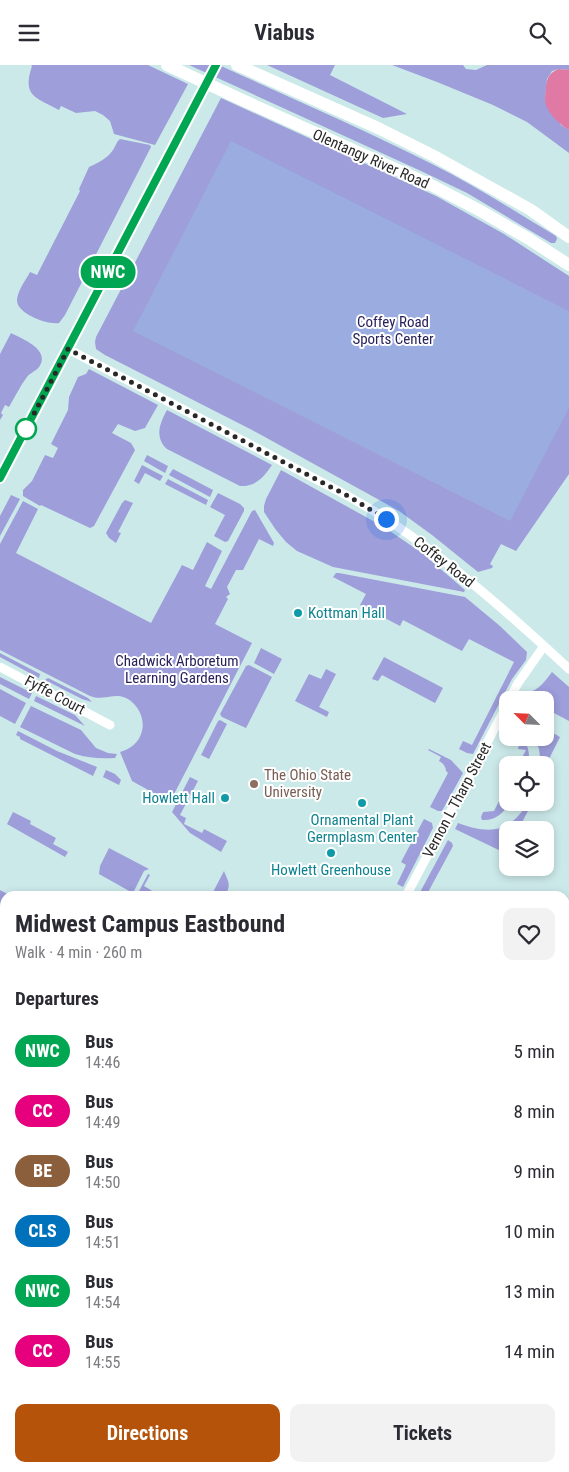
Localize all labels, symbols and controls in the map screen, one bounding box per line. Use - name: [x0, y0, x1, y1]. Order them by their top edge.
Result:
- icon: menu: [15, 19, 43, 47]
- icon: search: [526, 19, 554, 47]
- text: Viabus: [254, 20, 315, 45]
- street label: Olentangy River Road: [310, 125, 432, 193]
- line badge: NWC: [79, 256, 137, 288]
- text: NWC: [91, 261, 125, 282]
- park label: Coffey Road Sports Center: [352, 313, 434, 348]
- unlabelled marker: [15, 418, 37, 440]
- your location: [374, 507, 399, 532]
- street label: Coffey Road: [410, 533, 478, 591]
- place label: Kottman Hall: [308, 604, 385, 622]
- marker: Kottman Hall: [292, 607, 304, 619]
- park label: Chadwick Arboretum Learning Gardens: [115, 652, 239, 687]
- street label: Fyffe Court: [22, 672, 88, 718]
- north arrow: [499, 691, 554, 746]
- map controls: [499, 691, 554, 876]
- street label: Vernon L Tharp Street: [419, 739, 495, 861]
- button: locate: [499, 756, 554, 811]
- place label: The Ohio State University: [264, 766, 351, 801]
- marker: The Ohio State University: [248, 778, 260, 790]
- place label: Howlett Hall: [142, 789, 215, 807]
- marker: Howlett Hall: [219, 792, 231, 804]
- marker: Ornamental Plant Germplasm Center: [356, 797, 368, 809]
- place label: Ornamental Plant Germplasm Center: [307, 811, 418, 846]
- button: layers: [499, 821, 554, 876]
- marker: Howlett Greenhouse: [325, 847, 337, 859]
- place label: Howlett Greenhouse: [271, 861, 391, 879]
- button: heart: [503, 908, 555, 960]
- text: Midwest Campus Eastbound: [15, 910, 285, 938]
- text: Walk · 4 min · 260 m: [15, 943, 142, 962]
- text: Departures: [15, 987, 99, 1010]
- text: Bus: [85, 1030, 114, 1053]
- text: NWC: [25, 1040, 60, 1061]
- text: 5 min: [513, 1040, 555, 1063]
- text: 14:46: [85, 1053, 120, 1072]
- text: Bus: [85, 1090, 114, 1113]
- text: CC: [32, 1100, 53, 1121]
- text: 8 min: [513, 1100, 555, 1123]
- text: 14:49: [85, 1113, 120, 1132]
- text: Bus: [85, 1150, 114, 1173]
- text: BE: [33, 1160, 52, 1181]
- text: 9 min: [513, 1160, 555, 1183]
- text: 14:50: [85, 1173, 120, 1192]
- text: Bus: [85, 1210, 114, 1233]
- text: CLS: [28, 1220, 57, 1241]
- text: 10 min: [504, 1220, 555, 1243]
- text: 14:51: [85, 1233, 120, 1252]
- text: Bus: [85, 1270, 114, 1293]
- text: NWC: [25, 1280, 60, 1301]
- text: 13 min: [504, 1280, 555, 1303]
- text: 14:54: [85, 1293, 120, 1312]
- text: Bus: [85, 1330, 114, 1353]
- text: CC: [32, 1340, 53, 1361]
- text: 14 min: [504, 1340, 555, 1363]
- text: 14:55: [85, 1353, 120, 1372]
- button: Directions: [15, 1404, 280, 1462]
- button: Tickets: [290, 1404, 555, 1462]

